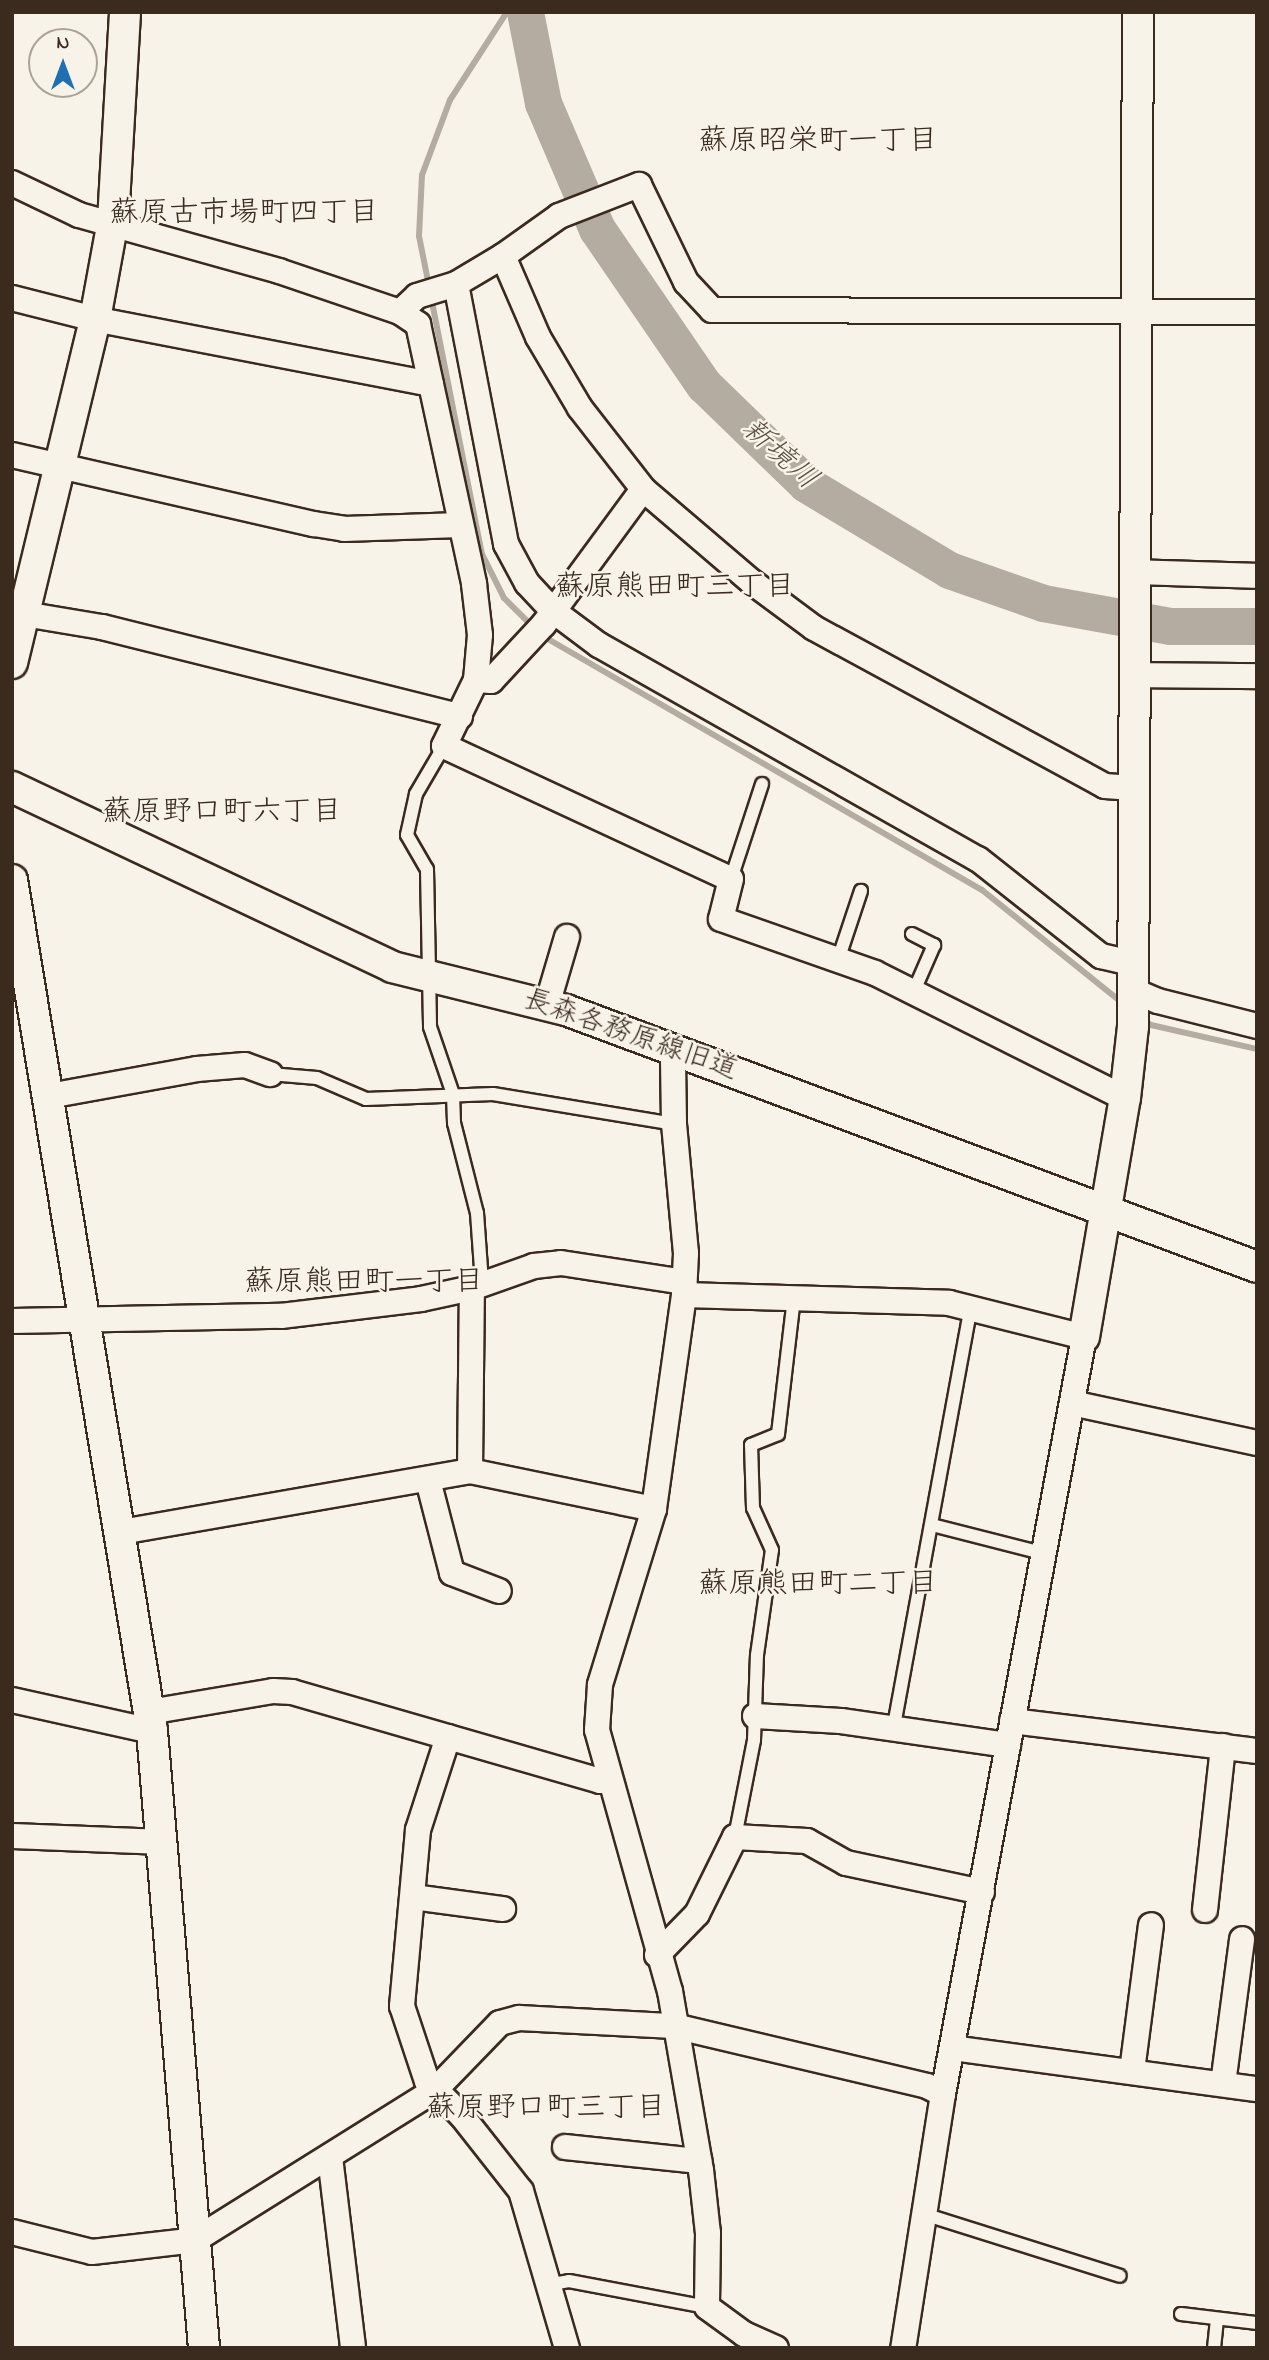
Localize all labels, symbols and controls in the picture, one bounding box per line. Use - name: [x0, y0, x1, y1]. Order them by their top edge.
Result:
- north arrow: [28, 28, 98, 98]
- text: N: [57, 30, 69, 57]
- district label: 蘇原昭栄町一丁目: [698, 124, 938, 160]
- district label: 蘇原古市場町四丁目: [109, 196, 379, 232]
- water label: 新境川: [734, 412, 824, 498]
- district label: 蘇原熊田町三丁目: [555, 570, 795, 606]
- district label: 蘇原野口町六丁目: [102, 795, 342, 831]
- street label: 長森各務原線旧道: [519, 984, 741, 1088]
- district label: 蘇原熊田町一丁目: [244, 1265, 484, 1301]
- district label: 蘇原熊田町二丁目: [698, 1567, 938, 1603]
- district label: 蘇原野口町三丁目: [426, 2091, 666, 2127]

